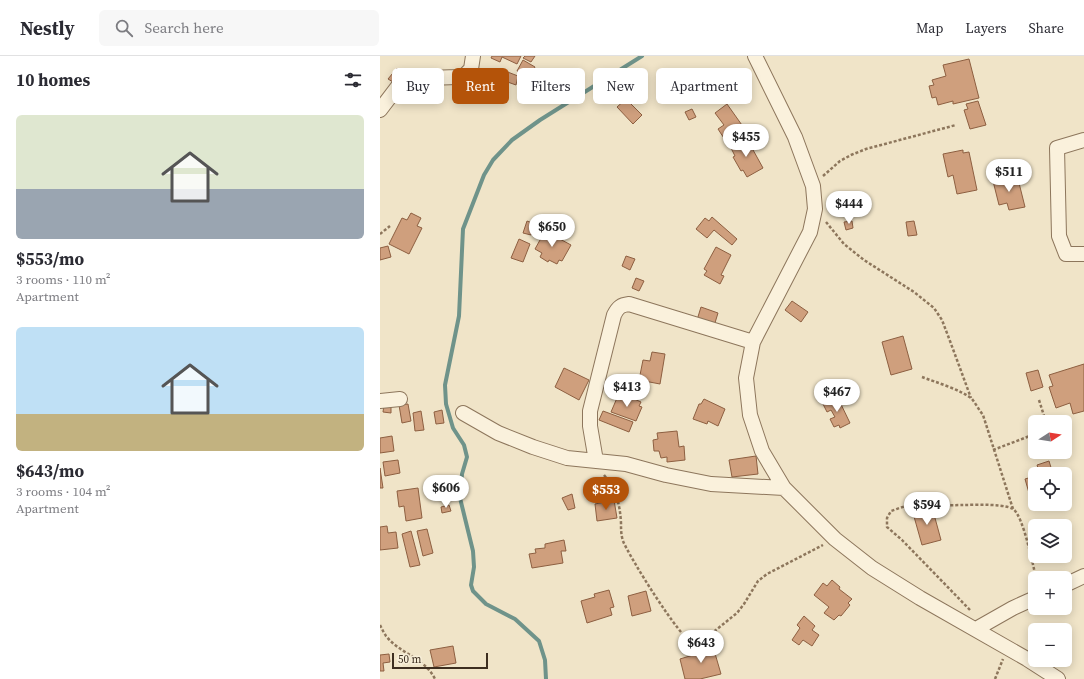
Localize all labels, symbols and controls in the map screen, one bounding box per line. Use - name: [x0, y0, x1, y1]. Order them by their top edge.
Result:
- search box: [99, 10, 379, 46]
- text: Nestly: [20, 15, 75, 41]
- icon: search: [113, 17, 135, 39]
- text: Search here: [145, 17, 224, 38]
- text: Map: [916, 18, 943, 38]
- text: Layers: [965, 18, 1007, 38]
- text: Share: [1029, 18, 1064, 38]
- text: 10 homes: [16, 68, 90, 92]
- chip: Buy: [392, 68, 444, 104]
- chip: Rent: [452, 68, 509, 104]
- chip: Filters: [517, 68, 585, 104]
- chip: New: [593, 68, 648, 104]
- chip: Apartment: [656, 68, 752, 104]
- icon: filters: [342, 69, 364, 91]
- pin: $455: [722, 124, 770, 158]
- text: $455: [732, 128, 760, 145]
- icon: home: [154, 141, 226, 213]
- pin: $511: [985, 159, 1033, 193]
- text: $511: [995, 163, 1023, 180]
- pin: $444: [825, 191, 873, 225]
- text: $444: [835, 195, 863, 212]
- pin: $650: [528, 214, 576, 248]
- text: $650: [538, 218, 566, 235]
- text: $553/mo: [16, 247, 84, 271]
- text: 3 rooms · 110 m²: [16, 271, 111, 288]
- text: Apartment: [16, 288, 79, 305]
- icon: home: [154, 353, 226, 425]
- pin: $413: [603, 374, 651, 408]
- text: $413: [613, 378, 641, 395]
- pin: $467: [813, 379, 861, 413]
- text: $467: [823, 383, 851, 400]
- north arrow: [1028, 415, 1072, 459]
- map controls: [1028, 415, 1072, 667]
- text: $643/mo: [16, 459, 84, 483]
- button: locate: [1028, 467, 1072, 511]
- pin: $606: [422, 475, 470, 509]
- pin: $553: [582, 477, 630, 511]
- text: $606: [432, 479, 460, 496]
- text: $553: [592, 481, 620, 498]
- text: 3 rooms · 104 m²: [16, 483, 111, 500]
- pin: $594: [903, 492, 951, 526]
- text: $594: [913, 496, 941, 513]
- text: Apartment: [16, 500, 79, 517]
- button: layers: [1028, 519, 1072, 563]
- button: +: [1028, 571, 1072, 615]
- button: −: [1028, 623, 1072, 667]
- pin: $643: [677, 630, 725, 664]
- text: $643: [687, 634, 715, 651]
- scale bar: [392, 651, 488, 670]
- text: 50 m: [398, 652, 421, 667]

